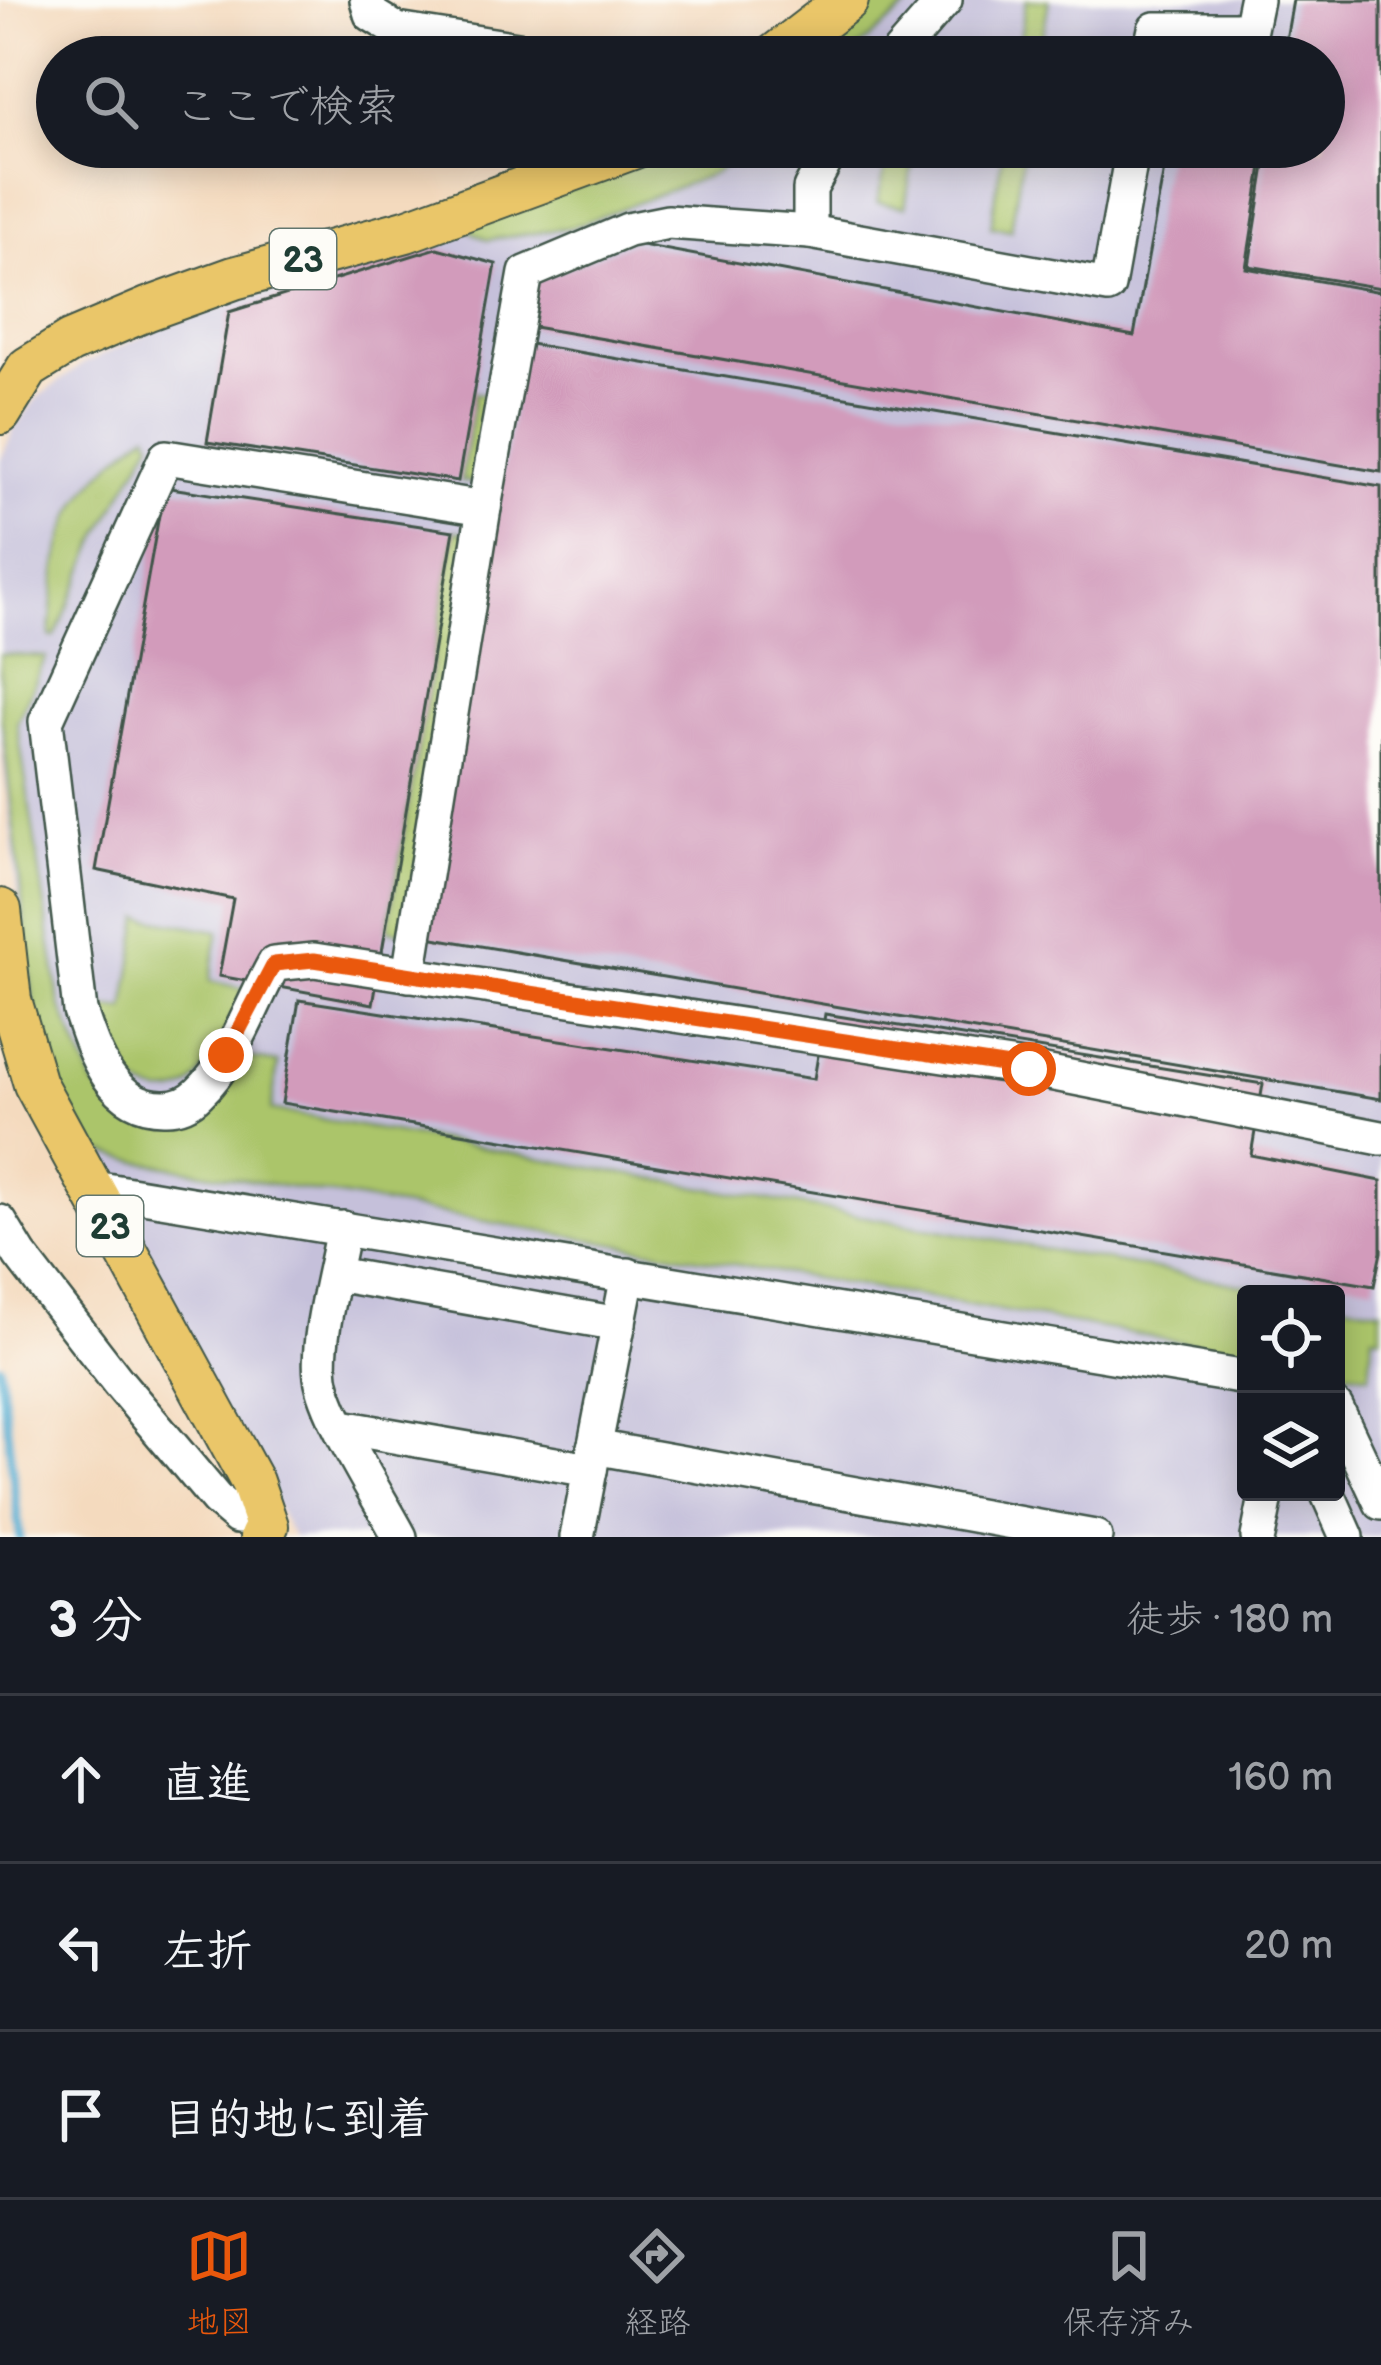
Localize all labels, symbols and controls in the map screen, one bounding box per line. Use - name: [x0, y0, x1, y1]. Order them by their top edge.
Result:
- search box: [36, 36, 1345, 168]
- icon: search: [78, 69, 144, 135]
- text: ここで検索: [174, 80, 399, 135]
- road number: 23: [270, 229, 336, 289]
- route end: [199, 1028, 253, 1082]
- route start: [1002, 1042, 1056, 1096]
- road number: 23: [77, 1196, 143, 1256]
- map controls: [1237, 1285, 1345, 1501]
- button: locate: [1237, 1285, 1345, 1393]
- button: layers: [1237, 1393, 1345, 1501]
- text: 3 分: [48, 1591, 143, 1652]
- text: 徒歩 · 180 m: [1126, 1597, 1333, 1644]
- icon: ahead: [48, 1746, 114, 1812]
- text: 160 m: [1228, 1755, 1333, 1802]
- text: 直進: [162, 1757, 252, 1812]
- icon: left: [48, 1914, 114, 1980]
- text: 20 m: [1244, 1923, 1333, 1970]
- text: 左折: [162, 1925, 252, 1980]
- icon: arrive: [48, 2082, 114, 2148]
- text: 目的地に到着: [162, 2093, 432, 2148]
- tab: 地図: [186, 2223, 252, 2343]
- tab: 経路: [624, 2223, 690, 2343]
- tab: 保存済み: [1063, 2223, 1195, 2343]

